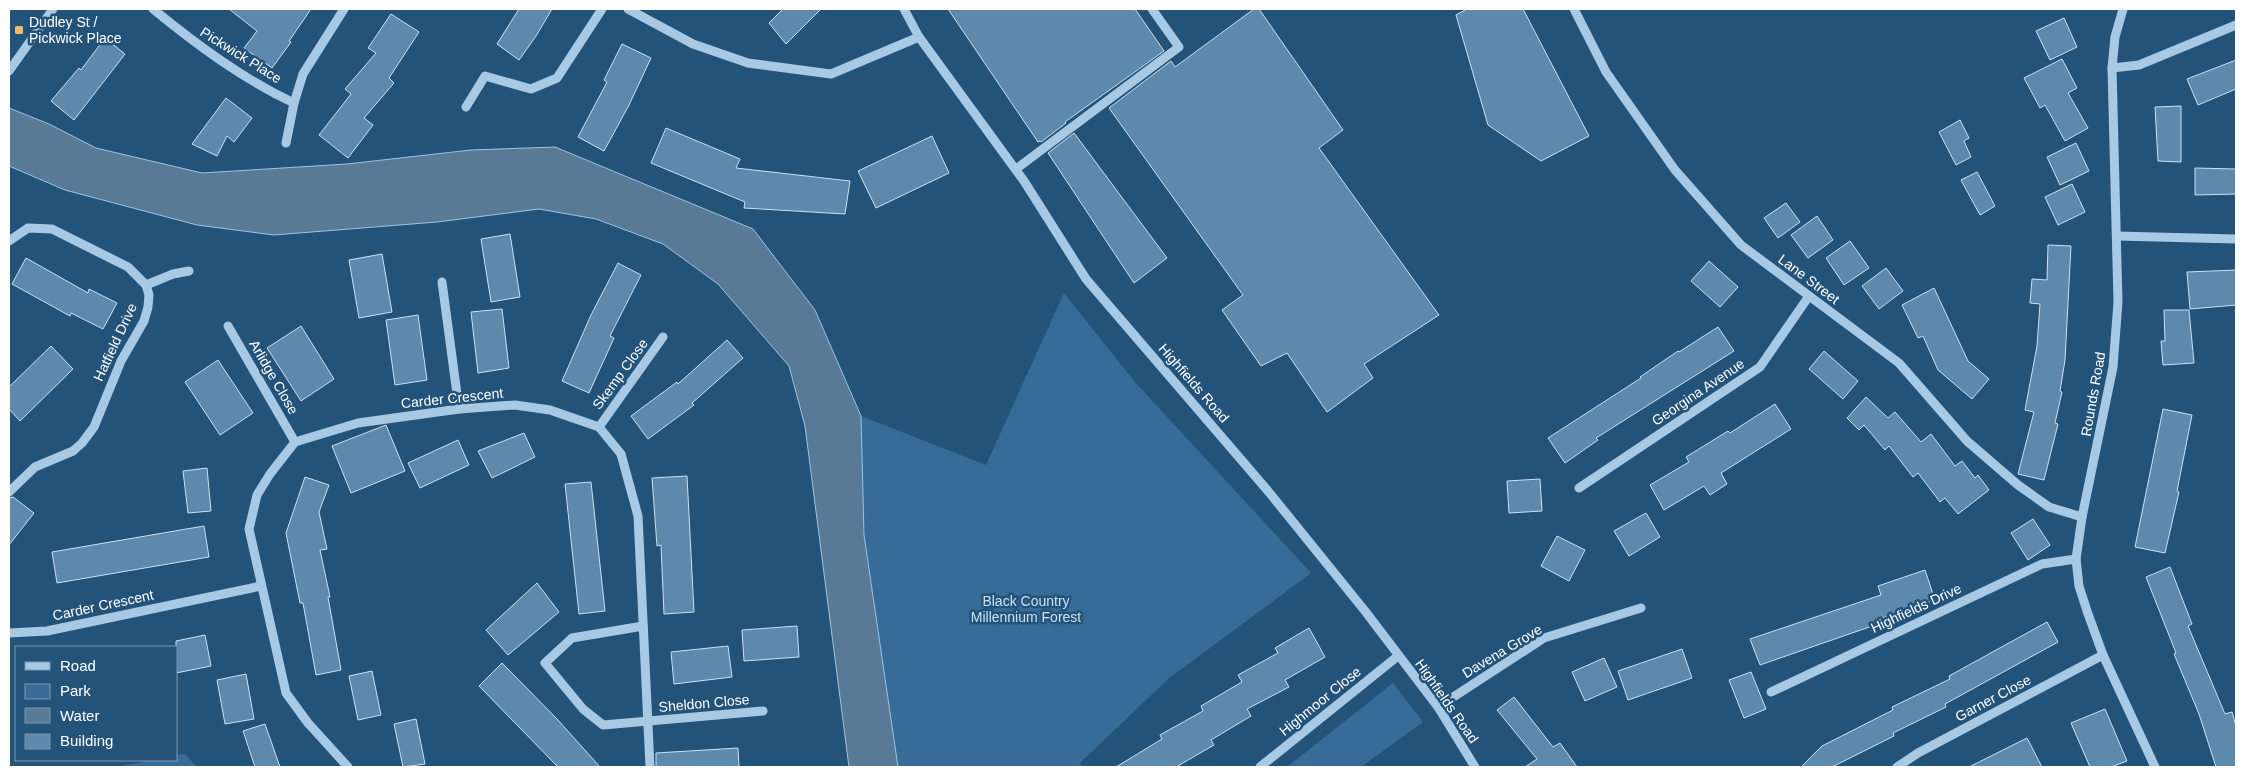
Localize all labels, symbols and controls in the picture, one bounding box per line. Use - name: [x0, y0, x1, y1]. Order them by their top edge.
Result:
- place label: Dudley St / Pickwick Place: [29, 14, 122, 46]
- marker: Dudley St / Pickwick Place: [13, 24, 25, 36]
- street label: Pickwick Place: [197, 24, 285, 86]
- street label: Lane Street: [1775, 251, 1843, 307]
- street label: Hatfield Drive: [90, 300, 140, 383]
- street label: Skemp Close: [589, 335, 651, 412]
- street label: Arlidge Close: [246, 337, 302, 417]
- street label: Highfields Road: [1156, 340, 1232, 426]
- street label: Rounds Road: [2078, 350, 2108, 438]
- street label: Georgina Avenue: [1649, 355, 1747, 429]
- street label: Carder Crescent: [400, 385, 504, 411]
- street label: Highfields Drive: [1868, 580, 1964, 636]
- street label: Carder Crescent: [51, 586, 155, 624]
- park label: Black Country Millennium Forest: [971, 593, 1081, 625]
- street label: Davena Grove: [1459, 621, 1545, 681]
- legend: [15, 646, 178, 761]
- street label: Highfields Road: [1412, 656, 1482, 746]
- text: Road: [60, 657, 96, 674]
- street label: Highmoor Close: [1276, 663, 1364, 739]
- street label: Garner Close: [1952, 671, 2034, 725]
- text: Park: [60, 682, 91, 699]
- street label: Sheldon Close: [658, 691, 750, 715]
- text: Water: [60, 707, 99, 724]
- text: Building: [60, 732, 113, 749]

